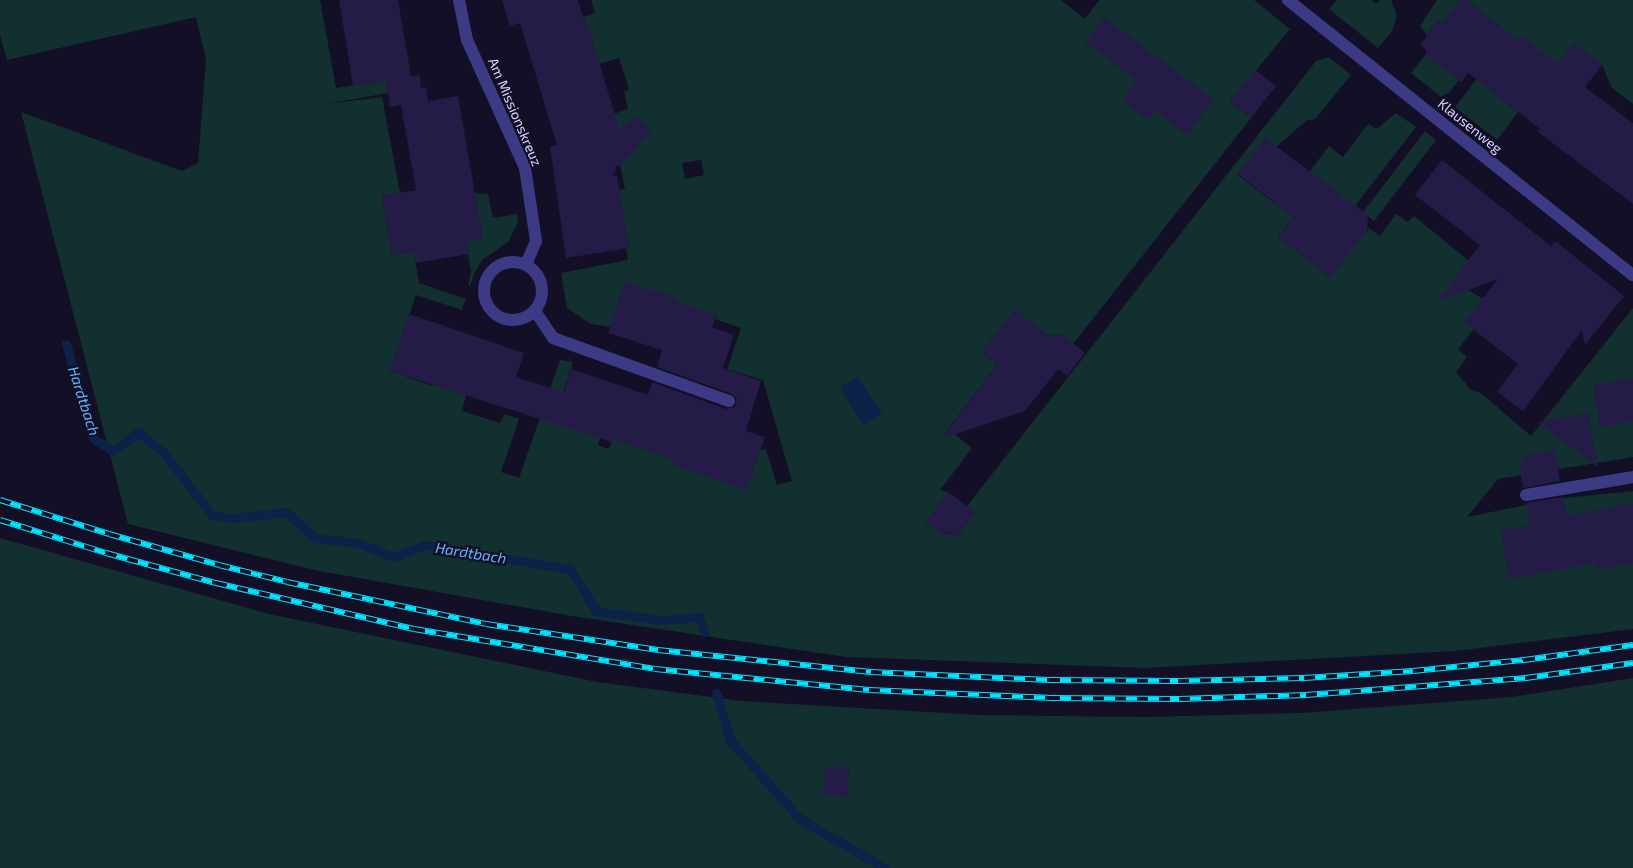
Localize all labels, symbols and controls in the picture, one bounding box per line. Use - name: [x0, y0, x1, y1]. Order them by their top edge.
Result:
- street label: Am Missionskreuz: [485, 55, 545, 169]
- street label: Klausenweg: [1435, 95, 1505, 157]
- water label: Hardtbach: [64, 364, 104, 438]
- water label: Hardtbach: [434, 538, 508, 568]

